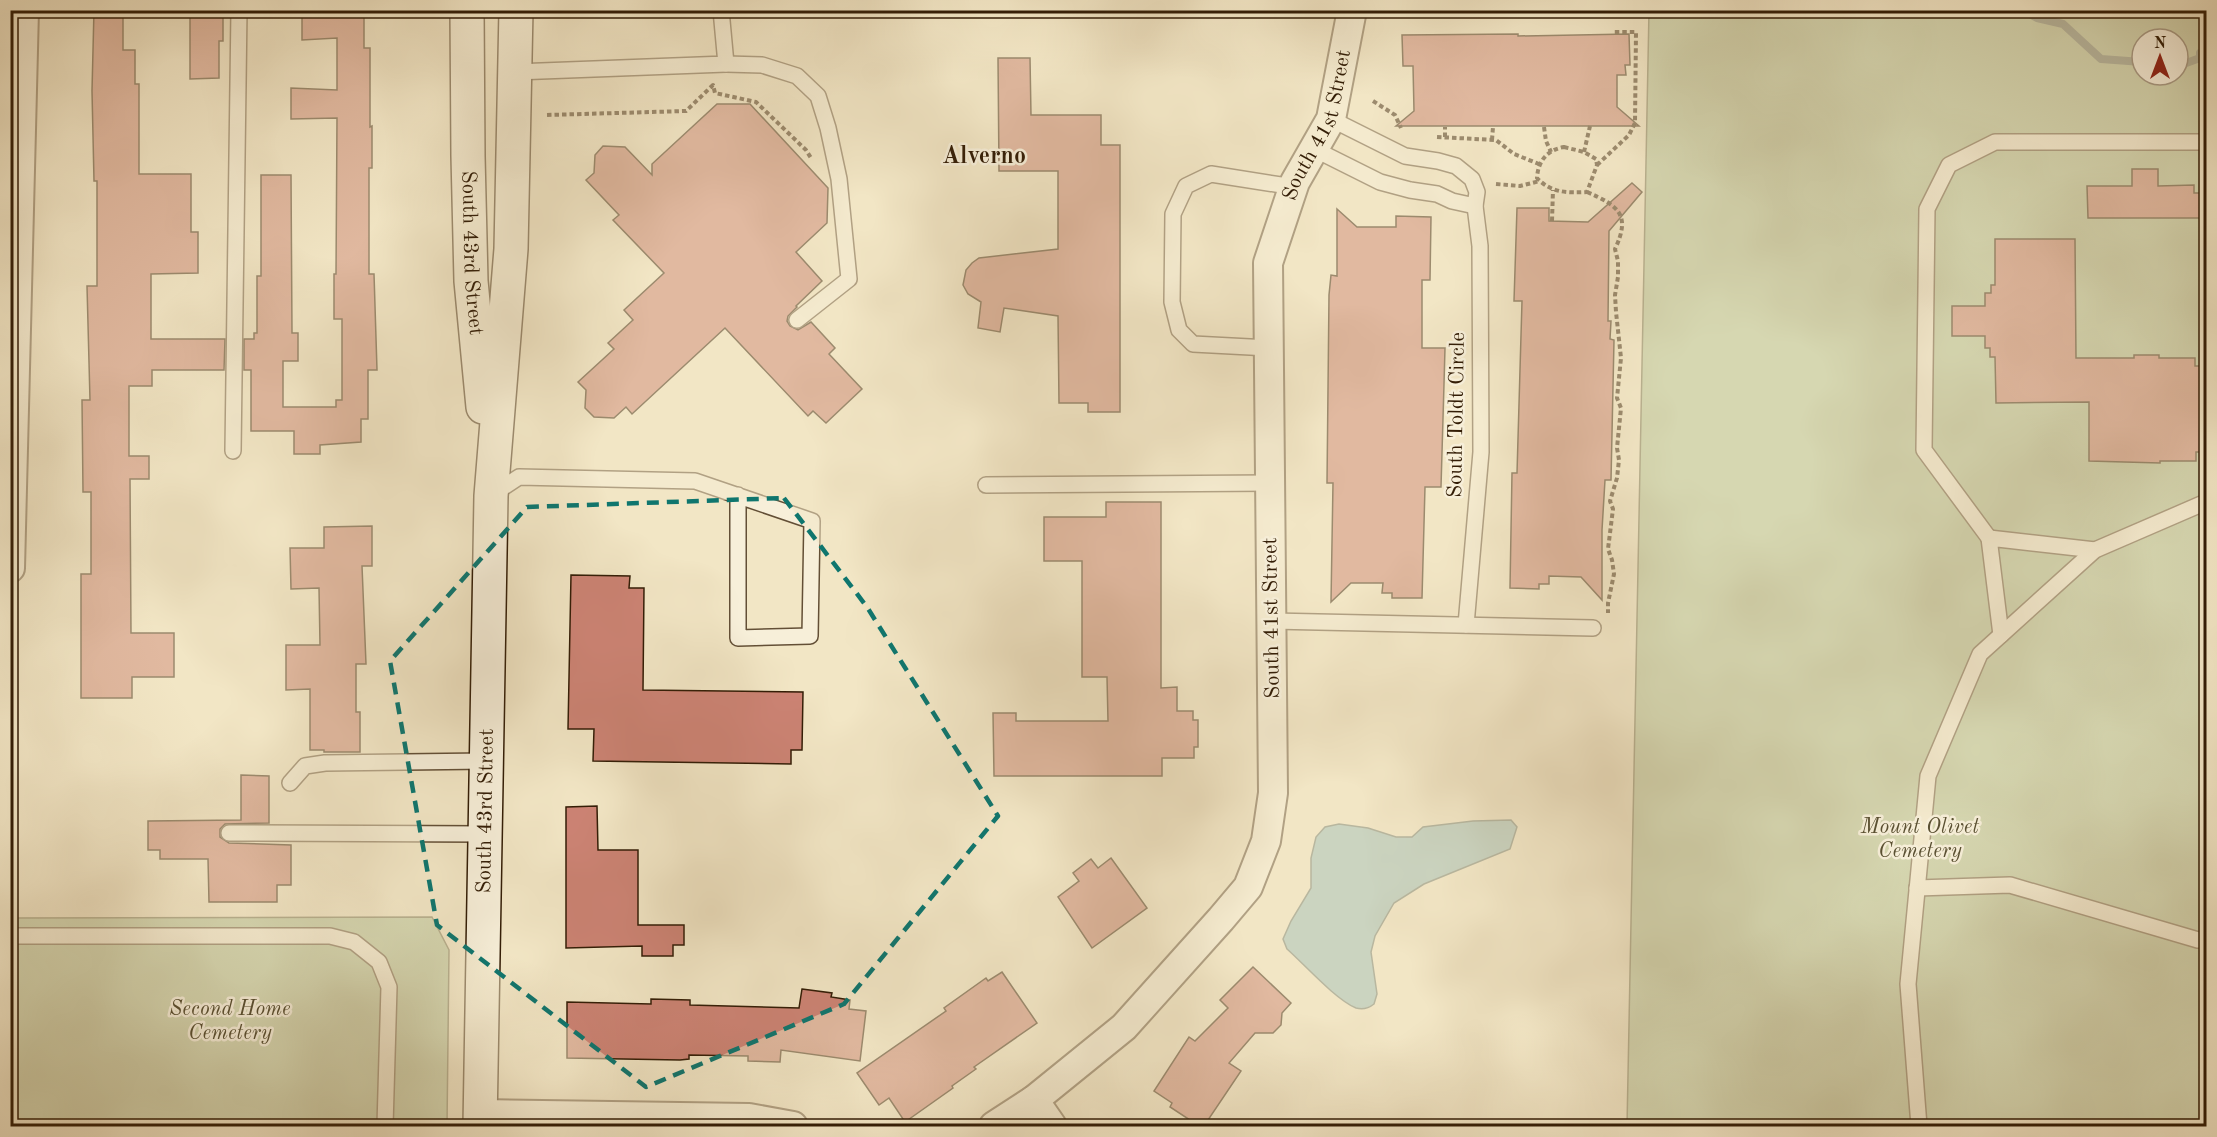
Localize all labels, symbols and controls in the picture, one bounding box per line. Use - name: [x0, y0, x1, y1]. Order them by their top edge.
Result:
- north arrow: [2130, 27, 2190, 87]
- text: N: [2154, 36, 2167, 52]
- street label: South 41st Street: [1279, 48, 1355, 203]
- district label: Alverno: [942, 145, 1026, 169]
- street label: South 43rd Street: [458, 170, 487, 336]
- street label: South Toldt Circle: [1445, 332, 1469, 498]
- street label: South 41st Street: [1260, 537, 1284, 699]
- street label: South 43rd Street: [474, 728, 497, 894]
- park label: Mount Olivet Cemetery: [1860, 817, 1979, 862]
- park label: Second Home Cemetery: [169, 999, 291, 1044]

